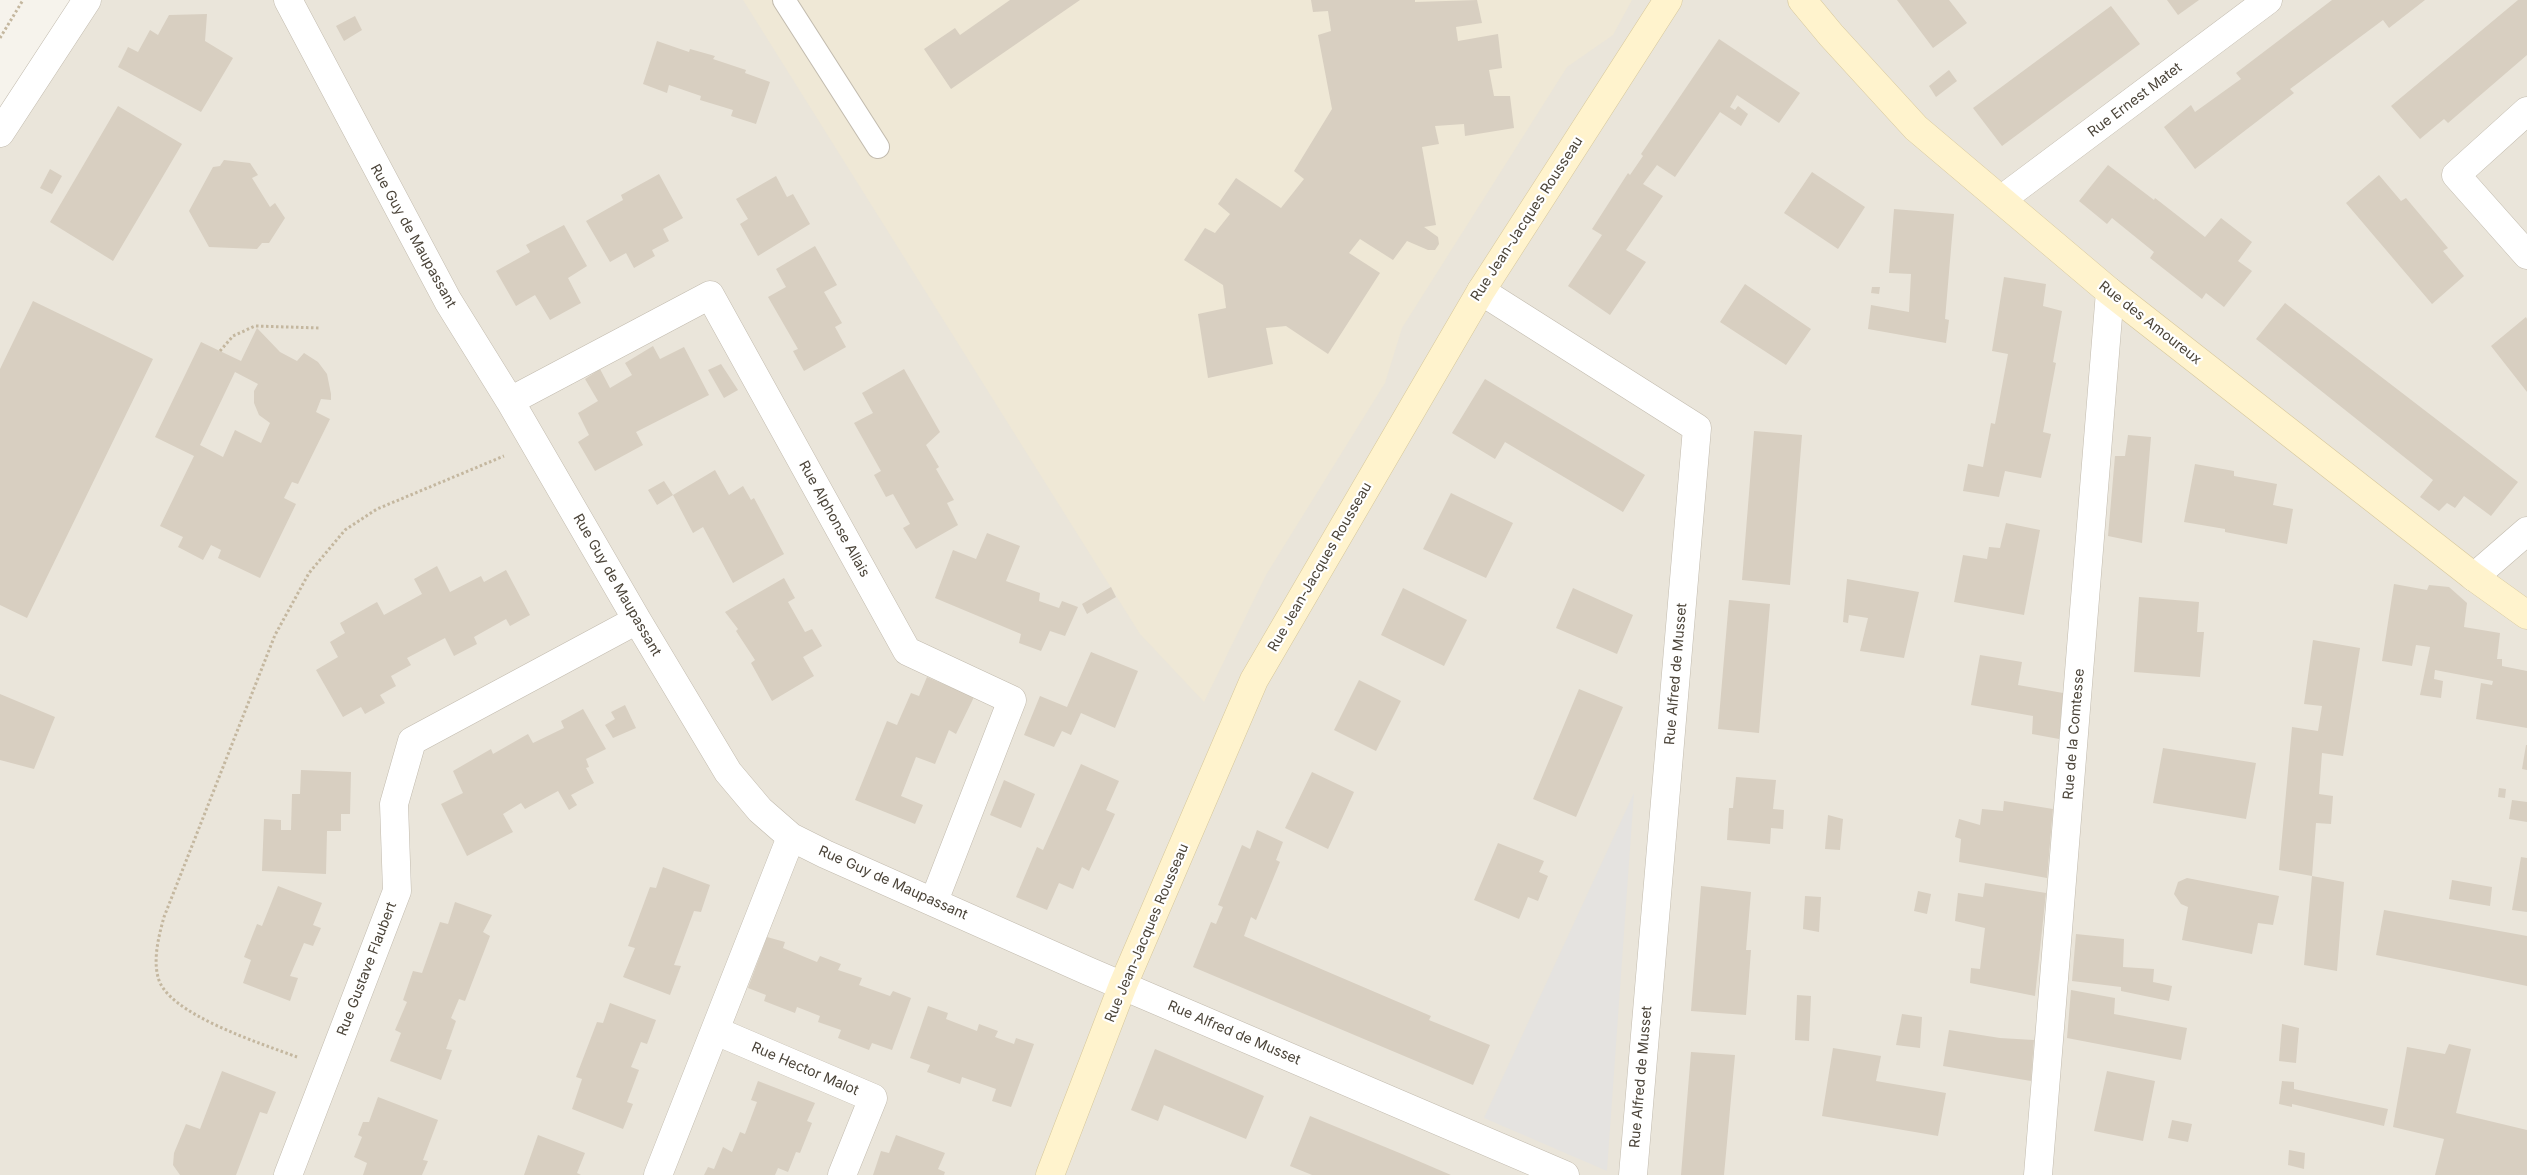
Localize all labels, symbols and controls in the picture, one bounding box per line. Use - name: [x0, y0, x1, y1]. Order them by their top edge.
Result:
- street label: Rue Ernest Matet: [2085, 59, 2185, 141]
- street label: Rue Jean-Jacques Rousseau: [1468, 134, 1586, 304]
- street label: Rue Guy de Maupassant: [367, 161, 459, 311]
- street label: Rue des Amoureux: [2096, 278, 2204, 368]
- street label: Rue Alphonse Allais: [795, 458, 873, 580]
- street label: Rue Jean-Jacques Rousseau: [1265, 479, 1375, 655]
- street label: Rue Guy de Maupassant: [569, 511, 665, 659]
- street label: Rue Alfred de Musset: [1661, 602, 1691, 746]
- street label: Rue de la Comtesse: [2060, 668, 2088, 800]
- street label: Rue Jean-Jacques Rousseau: [1102, 841, 1192, 1025]
- street label: Rue Guy de Maupassant: [816, 842, 970, 924]
- street label: Rue Gustave Flaubert: [334, 900, 400, 1038]
- street label: Rue Alfred de Musset: [1165, 997, 1303, 1069]
- street label: Rue Alfred de Musset: [1626, 1005, 1656, 1149]
- street label: Rue Hector Malot: [749, 1039, 861, 1099]

